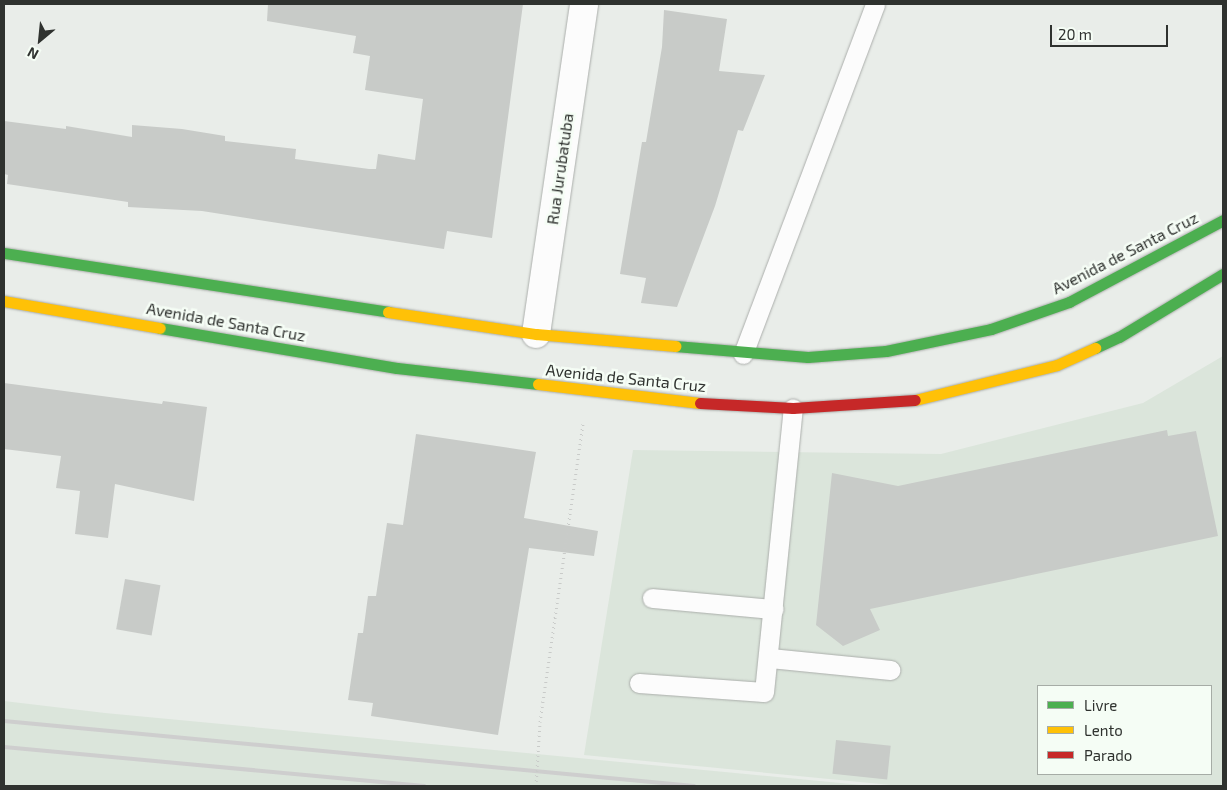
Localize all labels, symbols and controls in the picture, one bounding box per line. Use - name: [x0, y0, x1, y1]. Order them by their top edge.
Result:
- north arrow: [15, 15, 65, 65]
- scale bar: [1052, 15, 1170, 47]
- text: 20 m: [1058, 25, 1092, 43]
- text: N: [24, 44, 41, 64]
- street label: Rua Jurubatuba: [543, 112, 577, 226]
- street label: Avenida de Santa Cruz: [1049, 208, 1201, 298]
- street label: Avenida de Santa Cruz: [145, 299, 307, 345]
- street label: Avenida de Santa Cruz: [545, 360, 707, 396]
- legend: [1037, 685, 1212, 775]
- text: Livre: [1084, 696, 1117, 714]
- text: Lento: [1084, 721, 1123, 739]
- text: Parado: [1084, 746, 1132, 764]

